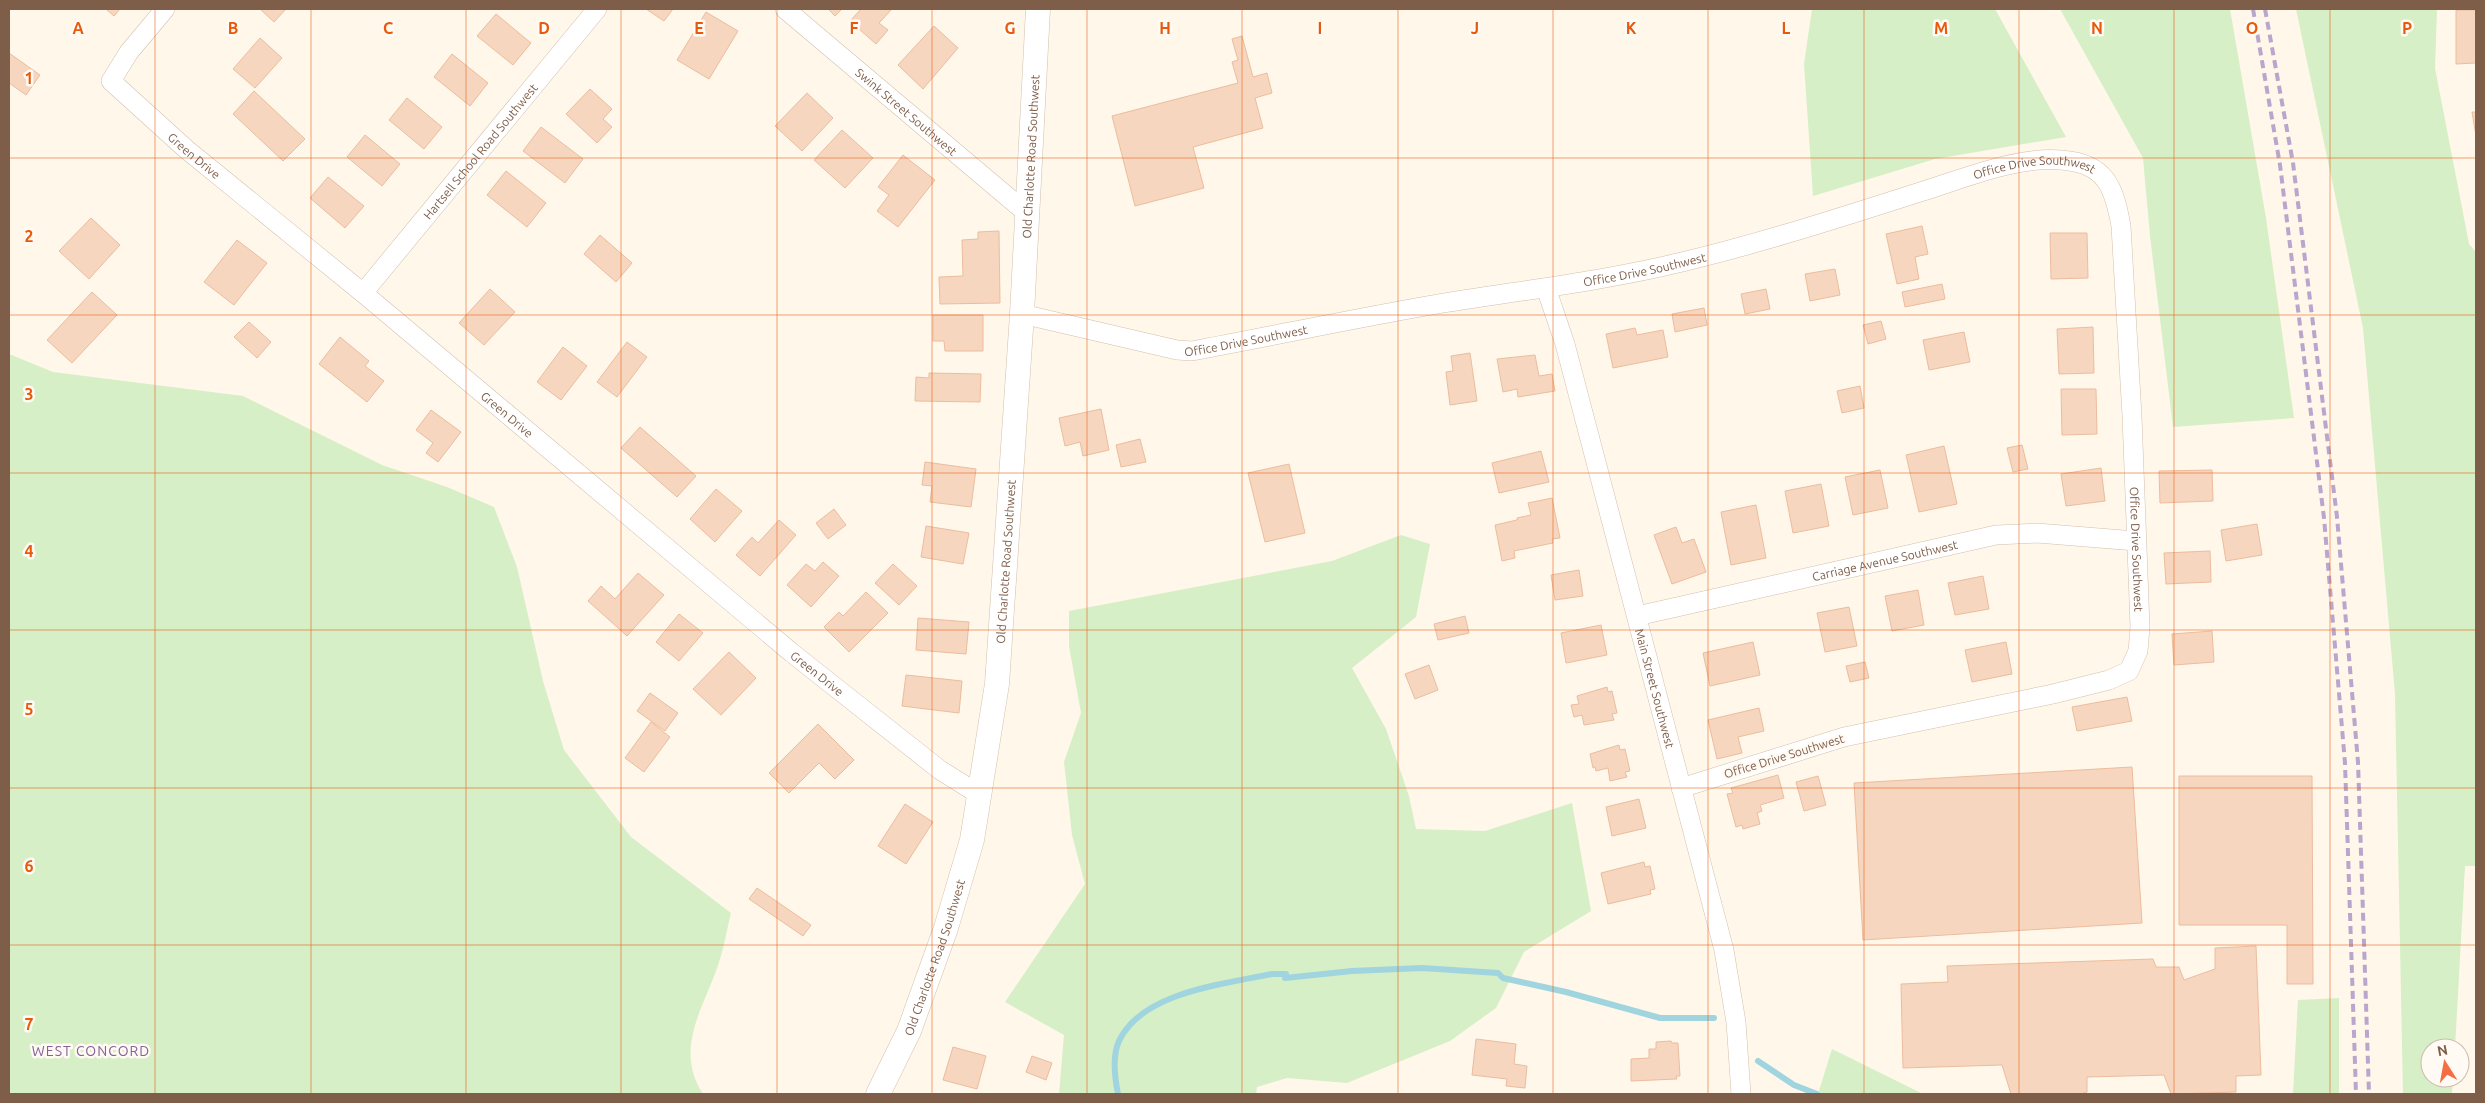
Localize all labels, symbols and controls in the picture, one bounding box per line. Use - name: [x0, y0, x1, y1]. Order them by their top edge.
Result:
- text: A: [72, 19, 84, 37]
- text: B: [228, 19, 238, 37]
- text: C: [383, 19, 393, 37]
- text: D: [538, 19, 550, 37]
- text: E: [694, 19, 704, 37]
- text: F: [850, 19, 859, 37]
- text: G: [1004, 19, 1016, 37]
- text: H: [1159, 19, 1171, 37]
- text: I: [1318, 19, 1322, 37]
- text: J: [1471, 19, 1479, 37]
- text: K: [1626, 19, 1637, 37]
- text: L: [1782, 19, 1791, 37]
- text: M: [1934, 19, 1948, 37]
- text: N: [2091, 19, 2103, 37]
- text: O: [2246, 19, 2258, 37]
- text: P: [2402, 19, 2412, 37]
- street label: Swink Street Southwest: [853, 65, 960, 158]
- text: 1: [24, 69, 34, 87]
- street label: Old Charlotte Road Southwest: [1019, 74, 1041, 239]
- street label: Hartsell School Road Southwest: [420, 80, 540, 221]
- street label: Green Drive: [166, 130, 223, 181]
- street label: Office Drive Southwest: [1971, 153, 2099, 181]
- text: 2: [24, 227, 34, 245]
- street label: Office Drive Southwest: [1582, 250, 1707, 288]
- street label: Office Drive Southwest: [1184, 322, 1309, 358]
- text: 3: [24, 385, 34, 403]
- street label: Green Drive: [479, 389, 536, 440]
- street label: Old Charlotte Road Southwest: [993, 479, 1017, 644]
- street label: Office Drive Southwest: [2128, 487, 2146, 612]
- street label: Carriage Avenue Southwest: [1811, 537, 1959, 583]
- text: 4: [24, 542, 34, 560]
- street label: Main Street Southwest: [1633, 627, 1677, 750]
- street label: Green Drive: [788, 648, 846, 698]
- text: 5: [24, 700, 34, 718]
- street label: Office Drive Southwest: [1722, 731, 1846, 780]
- text: 6: [24, 857, 34, 875]
- street label: Old Charlotte Road Southwest: [901, 877, 967, 1037]
- text: 7: [24, 1015, 34, 1033]
- north arrow: [2420, 1038, 2470, 1088]
- text: N: [2436, 1041, 2449, 1059]
- district label: WEST CONCORD: [32, 1043, 150, 1059]

